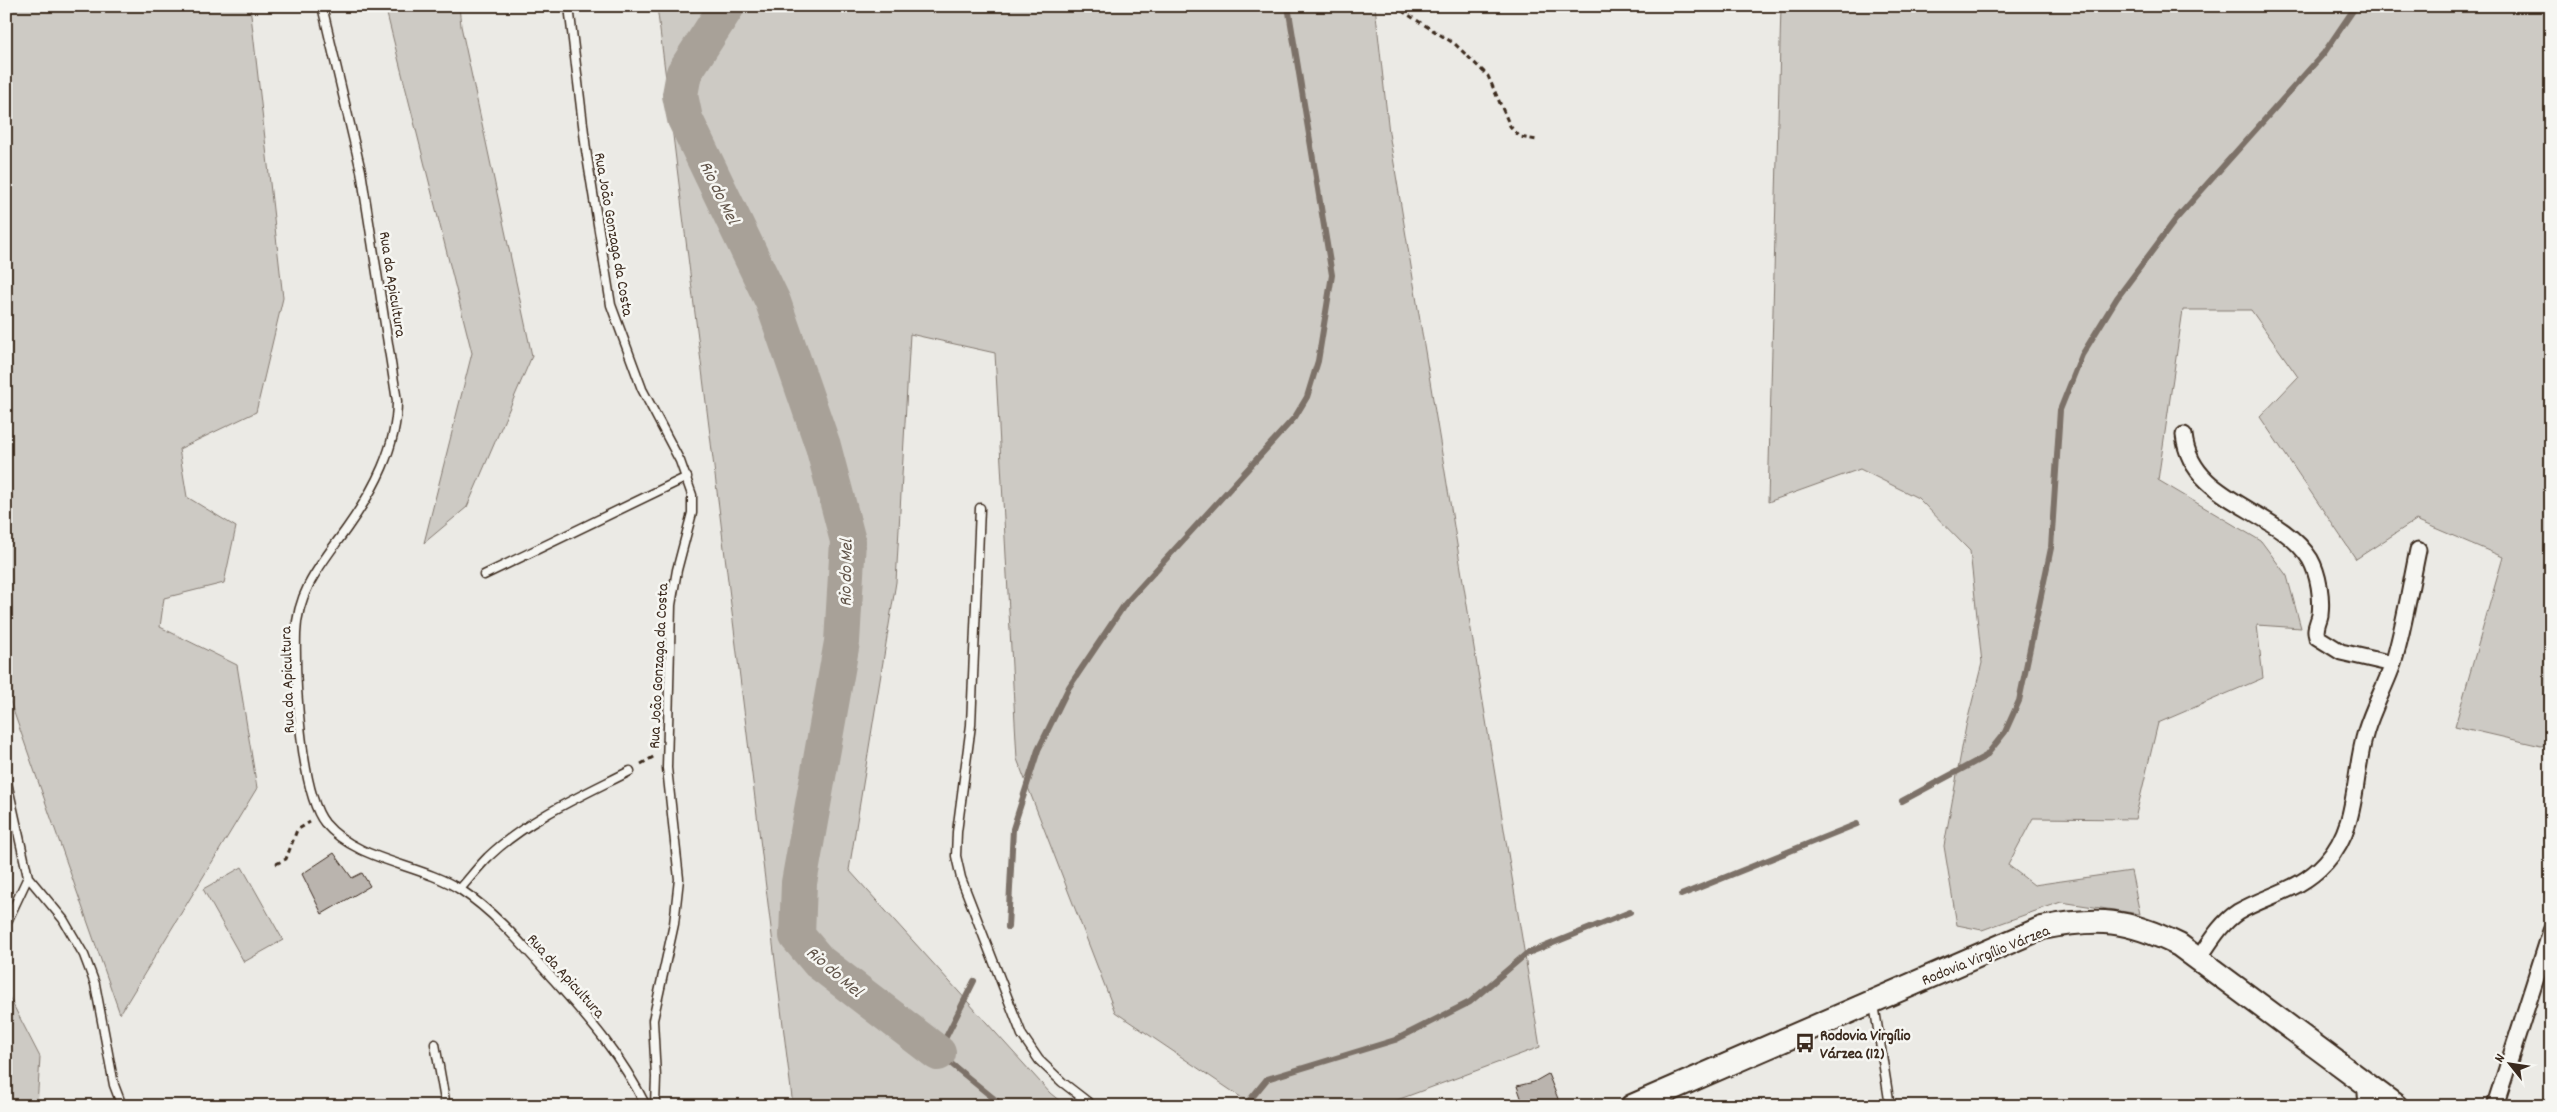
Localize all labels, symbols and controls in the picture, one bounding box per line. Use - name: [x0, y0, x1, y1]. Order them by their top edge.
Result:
- street label: Rua João Gonzaga da Costa: [587, 151, 638, 319]
- water label: Rio do Mel: [692, 157, 745, 230]
- street label: Rua da Apicultura: [372, 230, 411, 339]
- water label: Rio do Mel: [834, 537, 861, 607]
- street label: Rua João Gonzaga da Costa: [644, 582, 675, 750]
- street label: Rua da Apicultura: [275, 626, 302, 734]
- street label: Rodovia Virgílio Várzea: [1918, 920, 2054, 993]
- street label: Rua da Apicultura: [521, 929, 610, 1024]
- water label: Rio do Mel: [800, 941, 868, 1006]
- place label: Rodovia Virgílio Várzea (12): [1820, 1025, 1911, 1066]
- bus stop icon: Rodovia Virgílio Várzea (12): [1794, 1032, 1816, 1054]
- north arrow: [2484, 1040, 2534, 1090]
- text: N: [2490, 1050, 2511, 1066]

